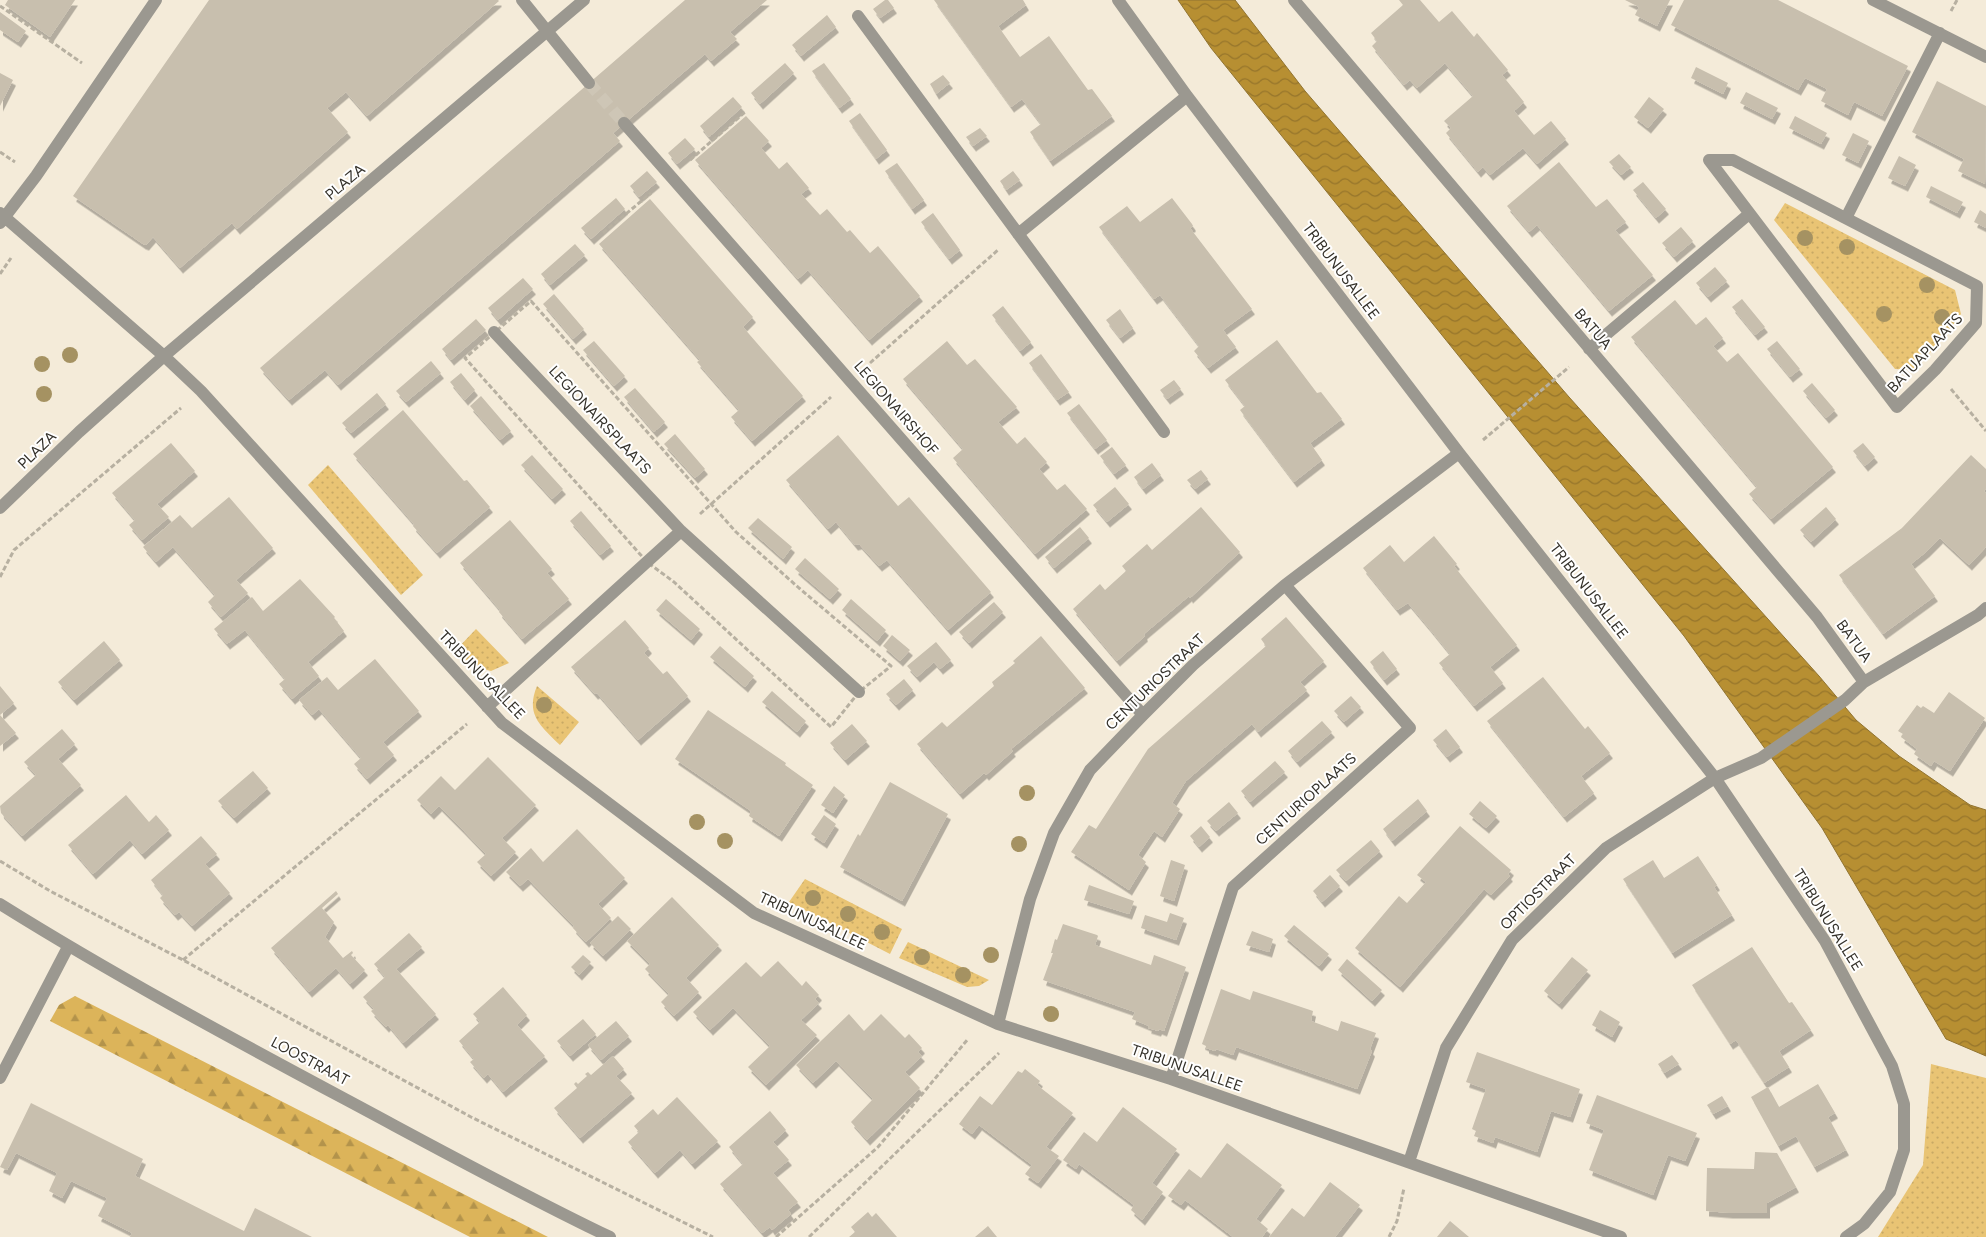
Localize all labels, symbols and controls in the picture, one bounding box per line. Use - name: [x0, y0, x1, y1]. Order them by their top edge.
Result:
- street label: PLAZA: [321, 160, 369, 204]
- street label: TRIBUNUSALLEE: [1299, 219, 1383, 323]
- street label: BATUA: [1570, 305, 1616, 353]
- street label: BATUAPLAATS: [1884, 309, 1966, 397]
- street label: LEGIONAIRSHOF: [850, 357, 942, 459]
- street label: LEGIONAIRSPLAATS: [545, 362, 655, 478]
- street label: PLAZA: [14, 427, 60, 473]
- street label: TRIBUNUSALLEE: [1546, 540, 1632, 642]
- street label: BATUA: [1833, 616, 1875, 666]
- street label: TRIBUNUSALLEE: [435, 627, 529, 723]
- street label: CENTURIOSTRAAT: [1102, 630, 1209, 734]
- street label: CENTURIOPLAATS: [1252, 749, 1360, 849]
- street label: OPTIOSTRAAT: [1496, 850, 1580, 934]
- street label: TRIBUNUSALLEE: [1790, 866, 1866, 974]
- street label: TRIBUNUSALLEE: [756, 888, 870, 954]
- street label: LOOSTRAAT: [268, 1033, 353, 1089]
- street label: TRIBUNUSALLEE: [1129, 1041, 1245, 1095]

